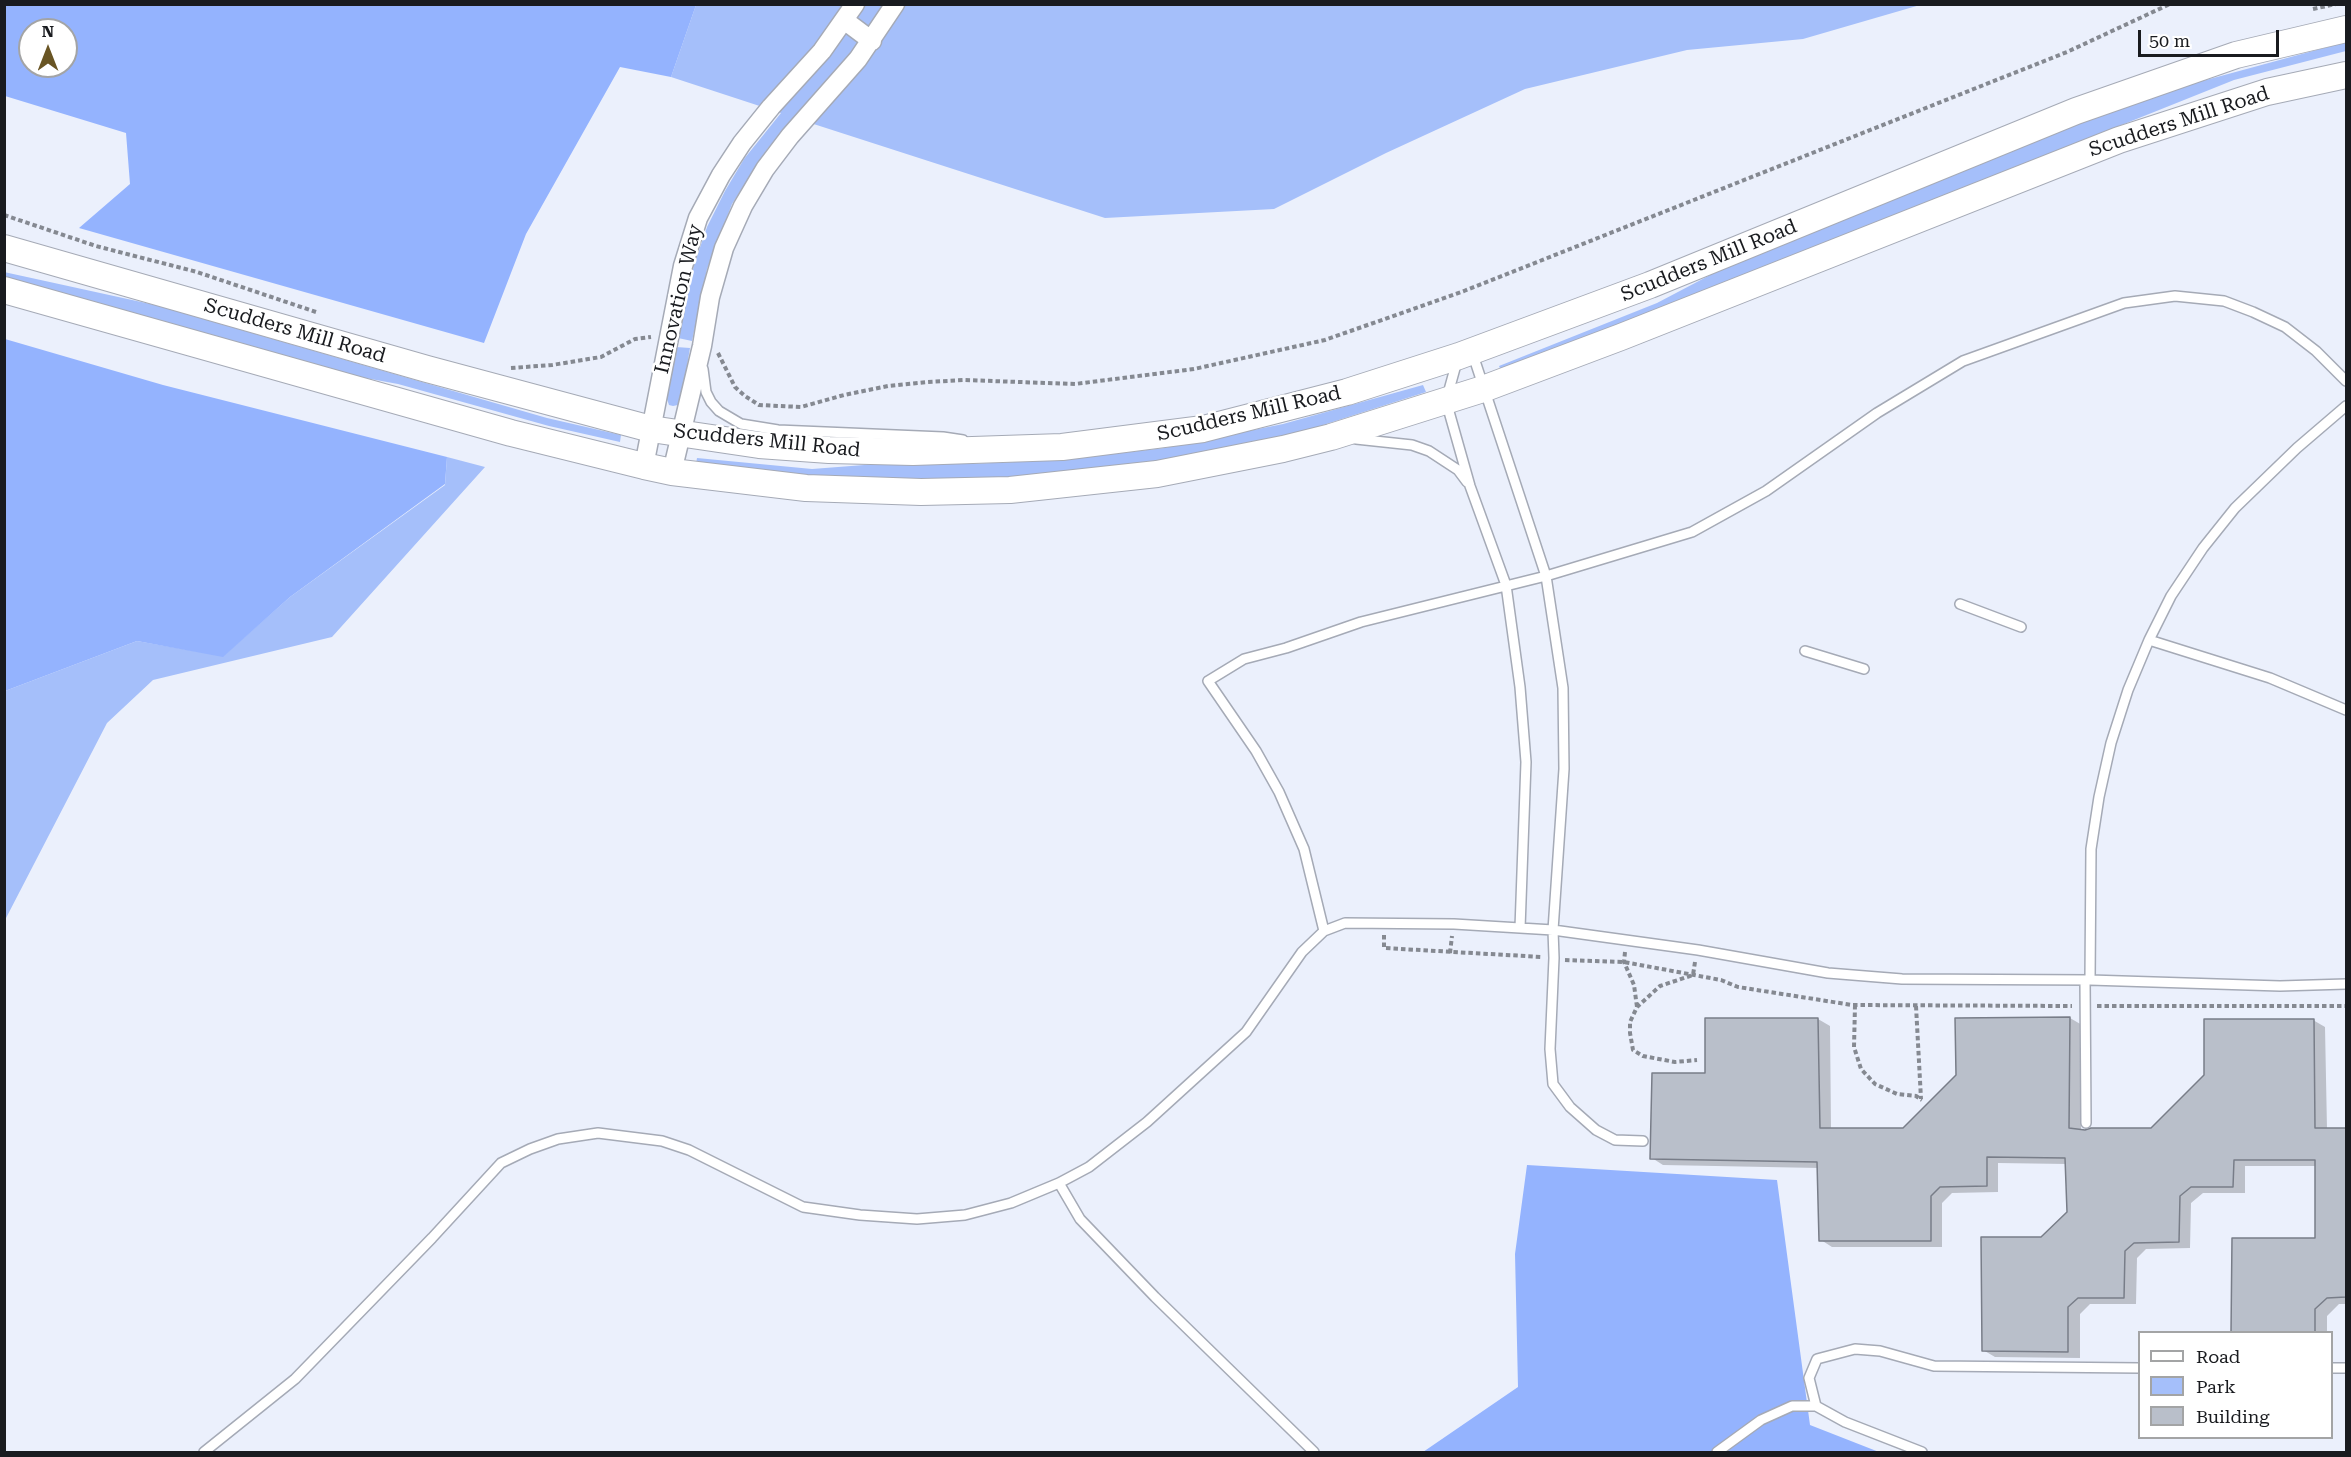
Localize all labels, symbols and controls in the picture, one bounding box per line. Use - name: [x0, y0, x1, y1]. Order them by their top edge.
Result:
- north arrow: [18, 18, 78, 78]
- scale bar: [2141, 18, 2282, 56]
- text: N: [42, 22, 54, 41]
- text: 50 m: [2149, 30, 2190, 51]
- street label: Scudders Mill Road: [2086, 82, 2272, 162]
- street label: Scudders Mill Road: [1617, 215, 1801, 307]
- street label: Innovation Way: [650, 222, 708, 376]
- street label: Scudders Mill Road: [201, 294, 389, 368]
- street label: Scudders Mill Road: [1155, 381, 1343, 447]
- street label: Scudders Mill Road: [672, 419, 862, 463]
- legend: [2138, 1331, 2333, 1439]
- text: Road: [2196, 1346, 2240, 1367]
- text: Park: [2196, 1376, 2236, 1397]
- text: Building: [2196, 1406, 2270, 1427]

